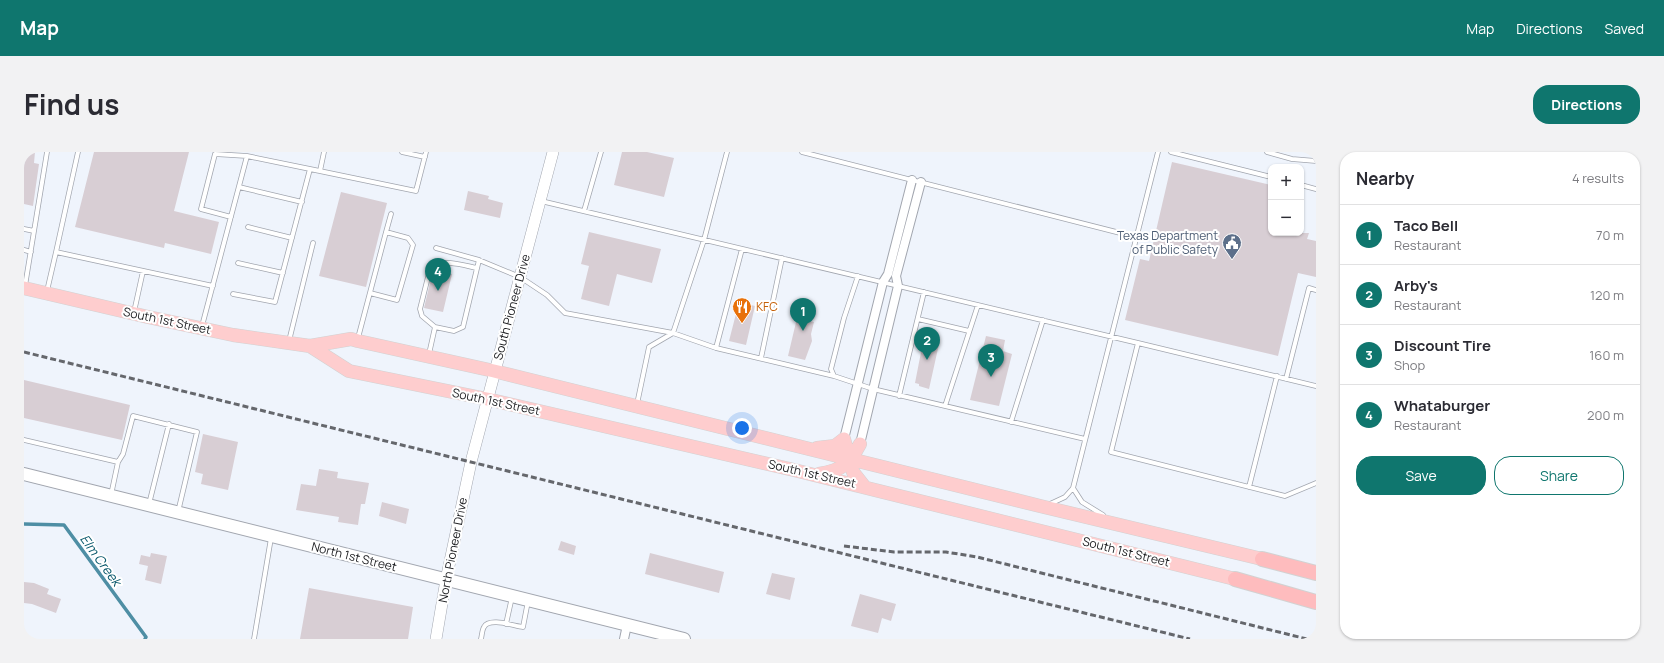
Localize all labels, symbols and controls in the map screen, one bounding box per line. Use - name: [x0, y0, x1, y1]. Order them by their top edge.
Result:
- text: Map: [20, 15, 59, 41]
- text: Map: [1466, 19, 1494, 38]
- text: Directions: [1516, 19, 1583, 38]
- text: Saved: [1605, 19, 1644, 38]
- text: Find us: [24, 85, 119, 123]
- button: Directions: [1533, 85, 1640, 124]
- map controls: [1268, 164, 1304, 236]
- button: +: [1268, 164, 1304, 200]
- text: Nearby: [1356, 167, 1414, 190]
- text: 4 results: [1572, 169, 1624, 187]
- button: −: [1268, 200, 1304, 236]
- text: Taco Bell: [1394, 215, 1458, 236]
- text: 1: [1366, 226, 1372, 244]
- text: 70 m: [1596, 226, 1624, 244]
- place label: Texas Department of Public Safety: [1117, 227, 1219, 258]
- public building icon: Texas Department of Public Safety: [1221, 232, 1243, 260]
- text: Restaurant: [1394, 236, 1461, 254]
- street label: South Pioneer Drive: [489, 252, 534, 362]
- pin: 4: [425, 258, 451, 291]
- text: Arby's: [1394, 275, 1438, 296]
- text: 2: [1365, 286, 1373, 304]
- text: 120 m: [1590, 286, 1624, 304]
- restaurant icon: KFC: [731, 296, 753, 324]
- text: Restaurant: [1394, 296, 1461, 314]
- place label: KFC: [756, 298, 778, 315]
- pin: 1: [790, 298, 816, 331]
- street label: South 1st Street: [122, 303, 213, 338]
- pin: 2: [914, 327, 940, 360]
- text: Discount Tire: [1394, 335, 1491, 356]
- pin: 3: [978, 344, 1004, 377]
- text: 3: [1365, 346, 1373, 364]
- text: 160 m: [1589, 346, 1624, 364]
- text: Shop: [1394, 356, 1425, 374]
- street label: South 1st Street: [451, 384, 542, 419]
- text: Whataburger: [1394, 395, 1490, 416]
- text: 4: [1365, 406, 1373, 424]
- text: 200 m: [1587, 406, 1624, 424]
- text: Restaurant: [1394, 416, 1461, 434]
- your location: [732, 418, 752, 438]
- street label: South 1st Street: [767, 455, 858, 492]
- button: Save: [1356, 456, 1486, 495]
- button: Share: [1494, 456, 1624, 495]
- street label: North Pioneer Drive: [434, 496, 471, 604]
- water label: Elm Creek: [76, 531, 127, 591]
- street label: South 1st Street: [1081, 532, 1172, 571]
- street label: North 1st Street: [310, 538, 399, 575]

